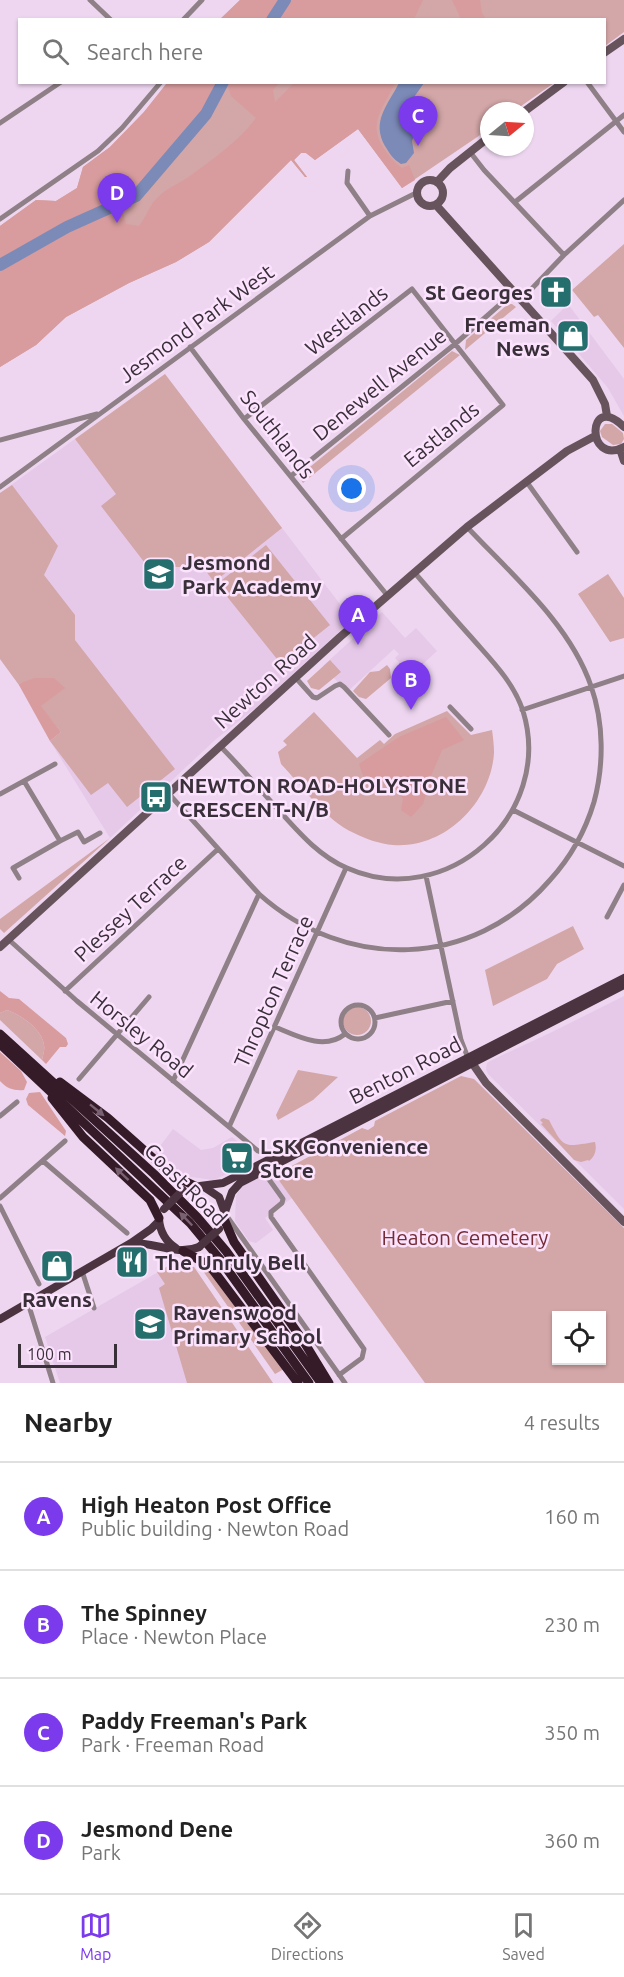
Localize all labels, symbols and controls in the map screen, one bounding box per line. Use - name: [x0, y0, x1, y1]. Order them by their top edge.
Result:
- search box: [18, 18, 606, 84]
- icon: search: [39, 35, 72, 68]
- text: Search here: [87, 39, 203, 64]
- pin: C: [398, 96, 438, 146]
- north arrow: [480, 102, 534, 156]
- pin: D: [98, 174, 136, 223]
- street label: Jesmond Park West: [114, 259, 278, 387]
- church icon: St Georges: [538, 274, 574, 310]
- street label: Westlands: [300, 280, 392, 360]
- place label: St Georges: [425, 280, 533, 304]
- place label: Freeman News: [464, 312, 550, 360]
- shop icon: Freeman News: [555, 318, 591, 354]
- street label: Denewell Avenue: [308, 323, 450, 445]
- street label: Southlands: [236, 385, 320, 483]
- street label: Eastlands: [399, 396, 483, 472]
- your location: [337, 474, 366, 503]
- place label: Jesmond Park Academy: [182, 550, 322, 598]
- school or university icon: Jesmond Park Academy: [141, 556, 177, 592]
- pin: A: [338, 596, 378, 645]
- street label: Newton Road: [209, 629, 321, 733]
- pin: B: [392, 660, 430, 710]
- place label: NEWTON ROAD-HOLYSTONE CRESCENT-N/B: [179, 773, 467, 821]
- bus stop icon: NEWTON ROAD-HOLYSTONE CRESCENT-N/B: [138, 779, 174, 815]
- street label: Plessey Terrace: [69, 850, 191, 966]
- street label: Thropton Terrace: [229, 911, 317, 1071]
- street label: Horsley Road: [86, 986, 198, 1082]
- street label: Benton Road: [345, 1031, 465, 1109]
- one-way arrow: [90, 1104, 105, 1116]
- place label: LSK Convenience Store: [260, 1134, 428, 1182]
- street label: Coast Road: [140, 1138, 232, 1230]
- supermarket icon: LSK Convenience Store: [219, 1140, 255, 1176]
- one-way arrow: [115, 1167, 129, 1181]
- one-way arrow: [179, 1212, 193, 1226]
- park label: Heaton Cemetery: [382, 1225, 548, 1249]
- restaurant icon: The Unruly Bell: [114, 1244, 150, 1280]
- shop icon: Ravens: [39, 1248, 75, 1284]
- place label: The Unruly Bell: [155, 1250, 306, 1274]
- place label: Ravens: [22, 1287, 92, 1311]
- place label: Ravenswood Primary School: [173, 1300, 322, 1348]
- school or university icon: Ravenswood Primary School: [132, 1306, 168, 1342]
- map controls: [552, 1311, 606, 1365]
- button: locate: [552, 1311, 606, 1365]
- scale bar: [18, 1341, 117, 1368]
- text: 100 m: [27, 1345, 72, 1363]
- text: Nearby: [24, 1408, 112, 1437]
- text: 4 results: [524, 1411, 600, 1434]
- text: High Heaton Post Office: [81, 1492, 332, 1517]
- text: A: [36, 1505, 51, 1528]
- text: 160 m: [544, 1505, 600, 1528]
- text: Public building · Newton Road: [81, 1517, 349, 1540]
- text: The Spinney: [81, 1600, 207, 1625]
- text: B: [37, 1613, 50, 1636]
- text: 230 m: [544, 1613, 600, 1636]
- text: Place · Newton Place: [81, 1625, 267, 1648]
- text: Paddy Freeman's Park: [81, 1708, 307, 1733]
- text: C: [37, 1721, 50, 1744]
- text: 350 m: [544, 1721, 600, 1744]
- text: Park · Freeman Road: [81, 1733, 264, 1756]
- text: Jesmond Dene: [81, 1816, 233, 1841]
- text: D: [36, 1829, 51, 1852]
- text: 360 m: [544, 1829, 600, 1852]
- text: Park: [81, 1841, 121, 1864]
- tab: Map: [79, 1909, 112, 1963]
- tab: Directions: [271, 1909, 344, 1963]
- tab: Saved: [502, 1909, 545, 1963]

